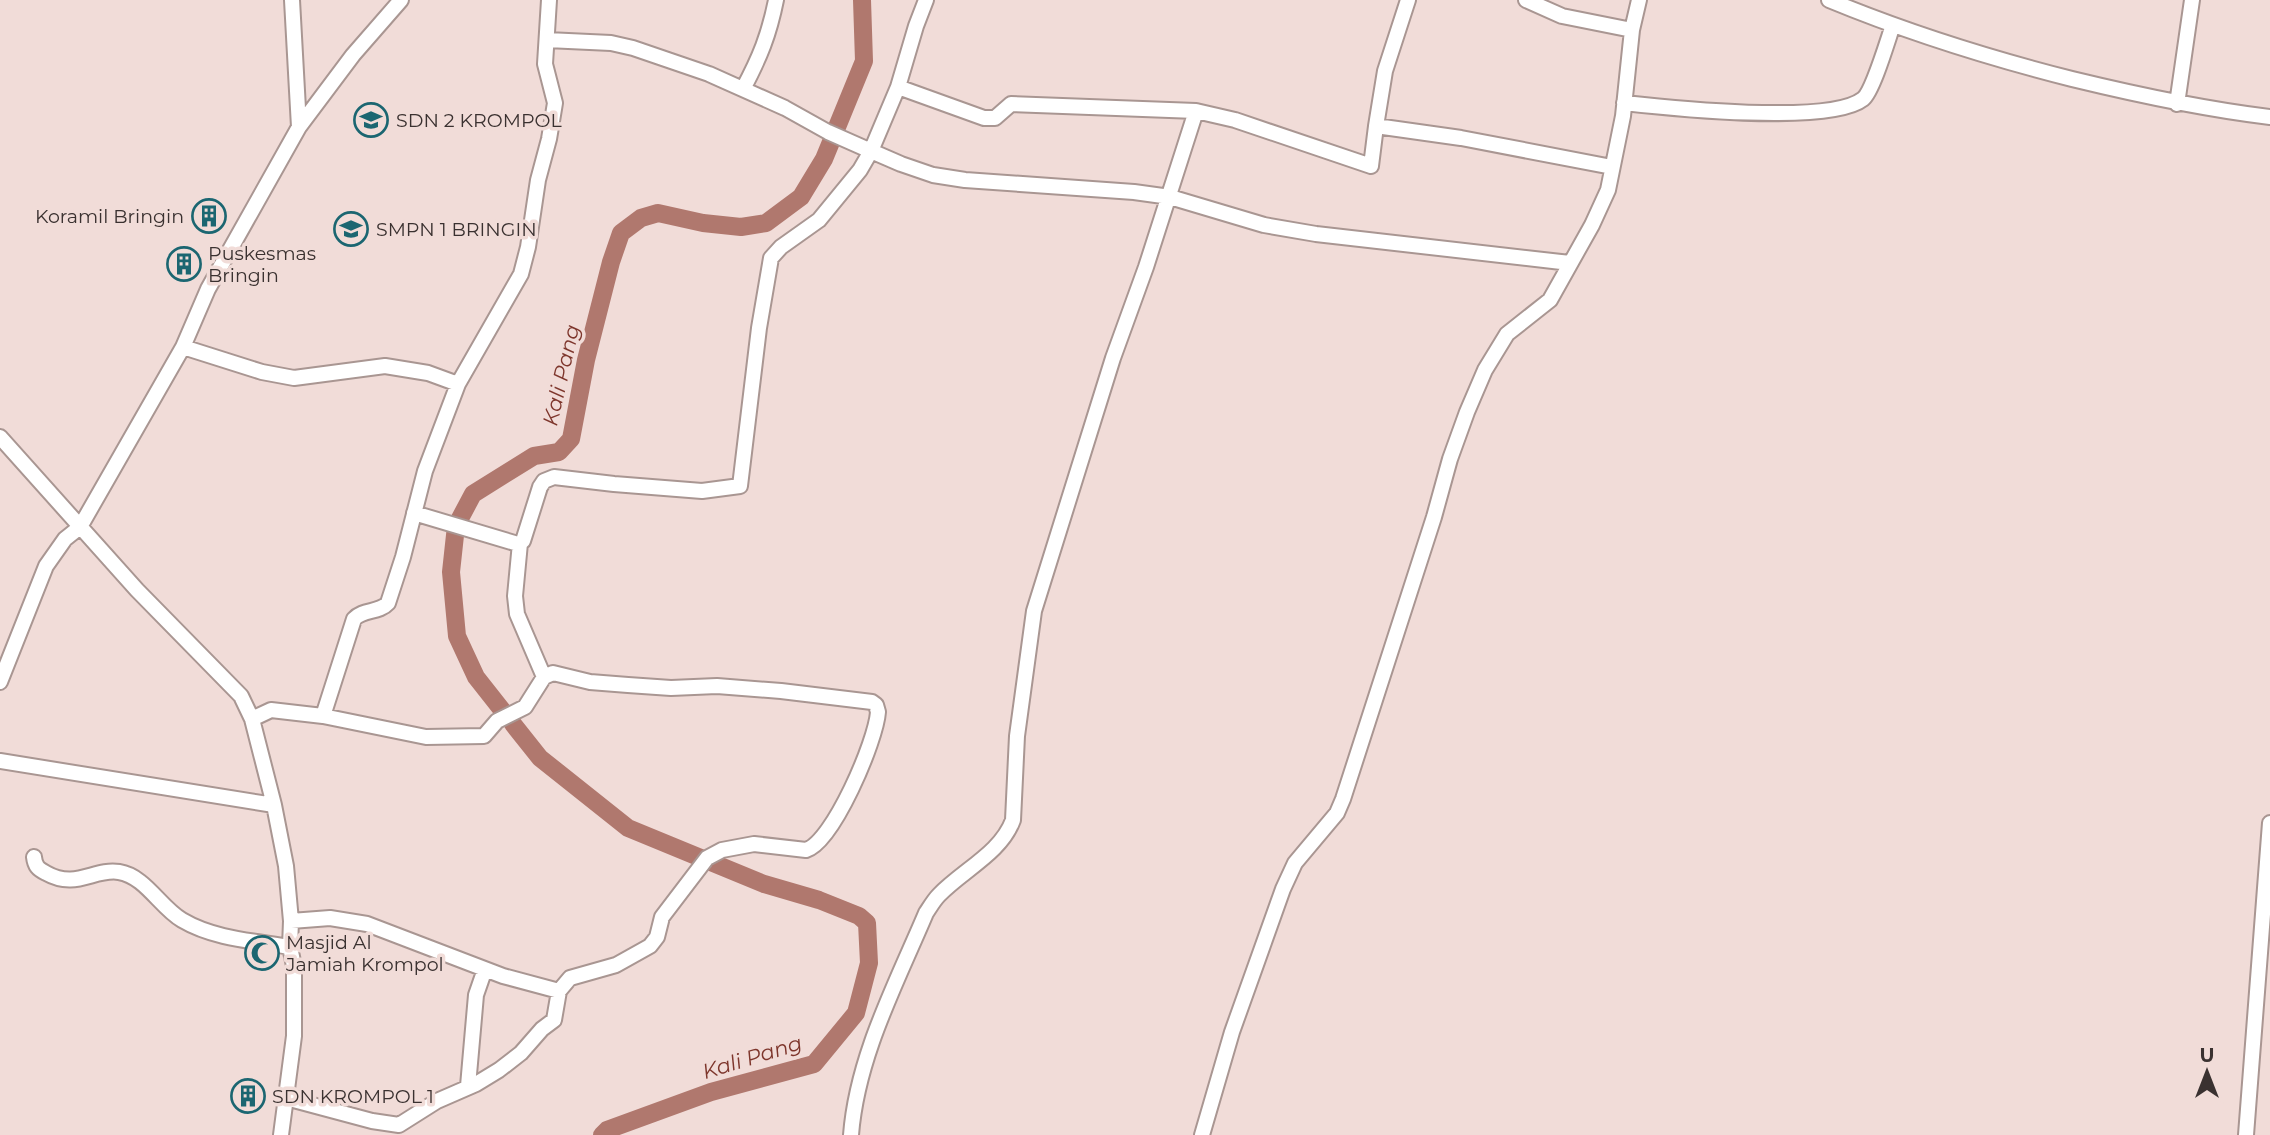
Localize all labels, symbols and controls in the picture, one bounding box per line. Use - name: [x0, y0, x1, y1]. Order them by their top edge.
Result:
- school or university icon: SDN 2 KROMPOL: [352, 101, 390, 139]
- place label: SDN 2 KROMPOL: [396, 109, 562, 132]
- building icon: Koramil Bringin: [190, 197, 228, 235]
- place label: Koramil Bringin: [35, 205, 184, 228]
- school or university icon: SMPN 1 BRINGIN: [332, 210, 370, 248]
- place label: SMPN 1 BRINGIN: [376, 218, 537, 241]
- place label: Puskesmas Bringin: [208, 242, 316, 287]
- building icon: Puskesmas Bringin: [165, 245, 203, 283]
- water label: Kali Pang: [537, 322, 585, 428]
- place label: Masjid Al Jamiah Krompol: [285, 931, 444, 976]
- mosque icon: Masjid Al Jamiah Krompol: [243, 934, 281, 972]
- water label: Kali Pang: [699, 1030, 805, 1084]
- north arrow: [2172, 1037, 2242, 1107]
- text: U: [2200, 1044, 2214, 1067]
- building icon: SDN KROMPOL 1: [229, 1077, 267, 1115]
- place label: SDN KROMPOL 1: [272, 1085, 434, 1108]

